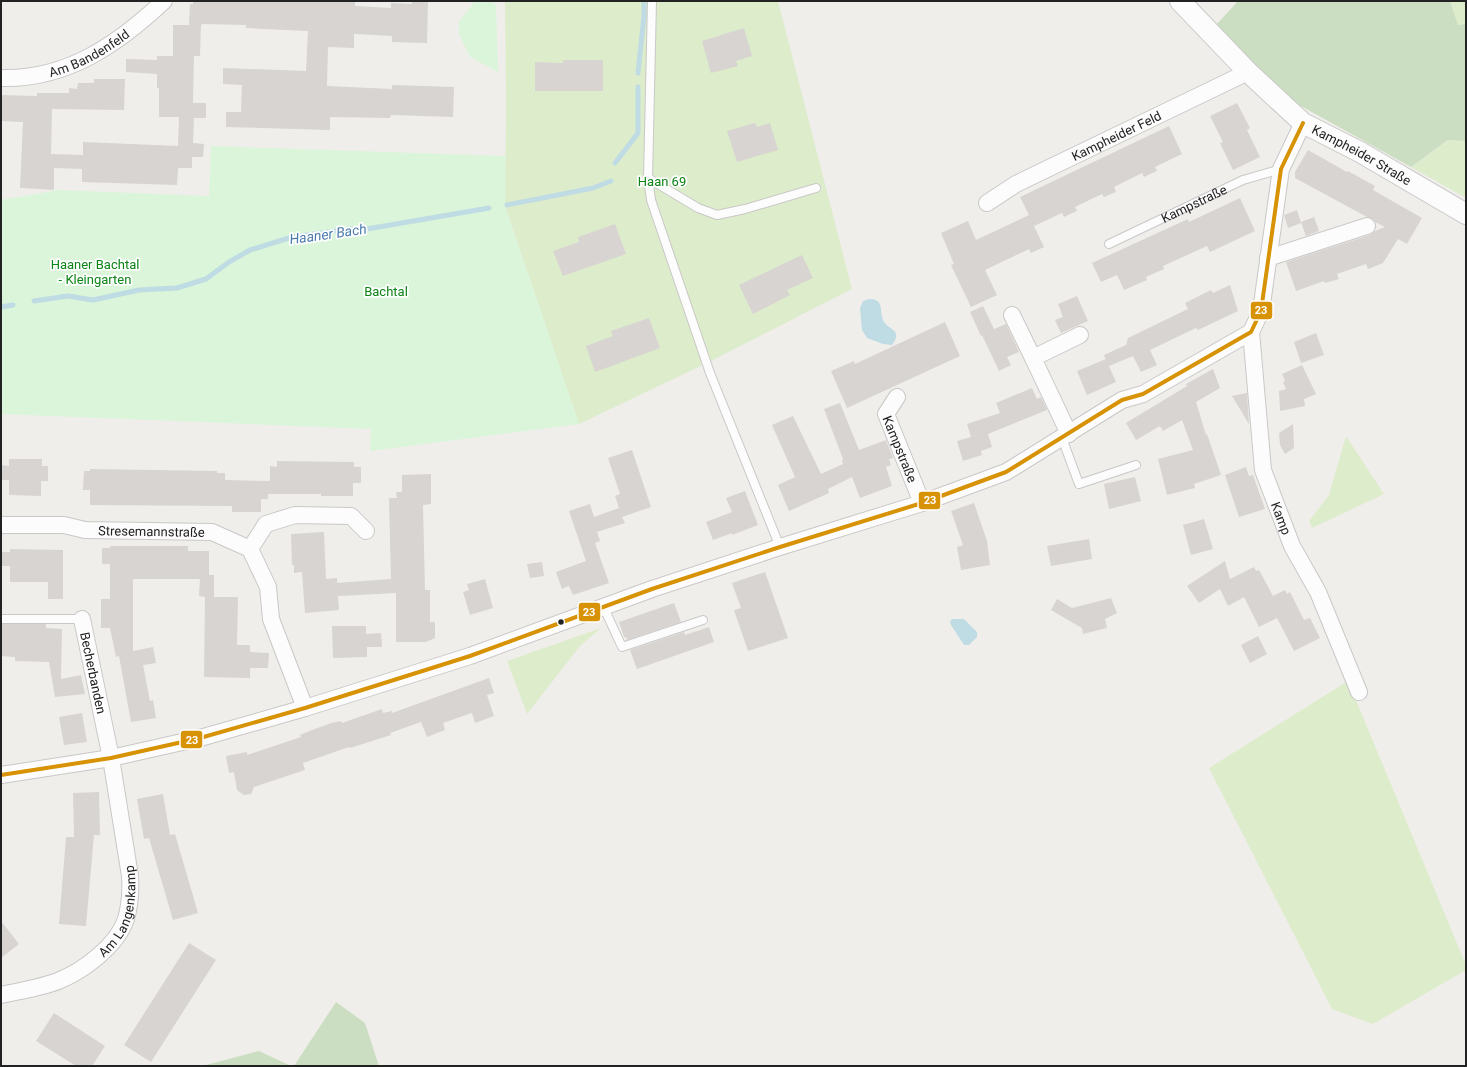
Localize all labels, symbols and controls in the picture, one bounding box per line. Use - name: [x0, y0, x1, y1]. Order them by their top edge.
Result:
- street label: Am Bandenfeld: [47, 26, 132, 80]
- street label: Kampheider Feld: [1069, 108, 1163, 164]
- street label: Kampheider Straße: [1310, 121, 1414, 188]
- park label: Haan 69: [638, 174, 686, 189]
- street label: Kampstraße: [1159, 181, 1229, 226]
- water label: Haaner Bach: [288, 221, 368, 247]
- park label: Haaner Bachtal - Kleingarten: [51, 257, 139, 287]
- park label: Bachtal: [364, 284, 408, 299]
- line badge: 23: [1250, 301, 1273, 320]
- text: 23: [1255, 304, 1267, 317]
- street label: Kampstraße: [880, 413, 920, 485]
- line badge: 23: [918, 491, 941, 510]
- text: 23: [924, 494, 936, 507]
- street label: Kamp: [1268, 500, 1294, 537]
- street label: Stresemannstraße: [98, 523, 205, 539]
- line badge: 23: [578, 602, 601, 622]
- text: 23: [583, 606, 595, 619]
- unlabelled marker: [556, 617, 566, 627]
- street label: Becherbanden: [77, 631, 109, 715]
- line badge: 23: [180, 730, 203, 749]
- text: 23: [186, 734, 198, 747]
- street label: Am Langenkamp: [95, 864, 138, 960]

